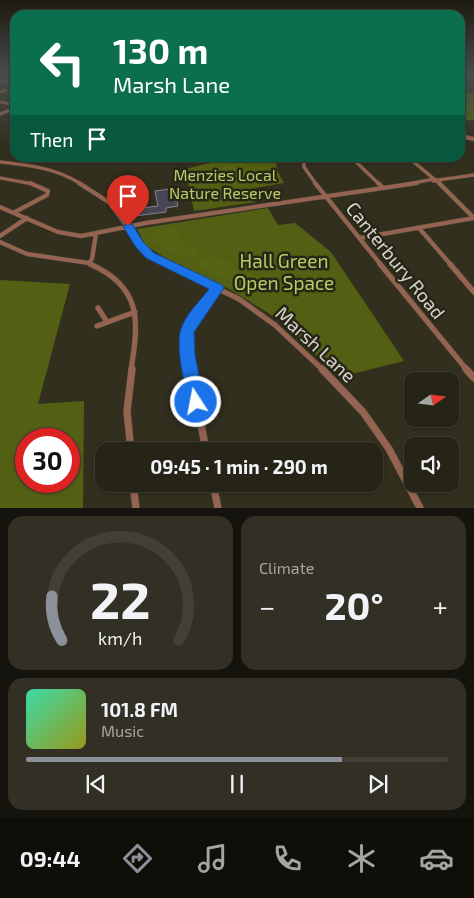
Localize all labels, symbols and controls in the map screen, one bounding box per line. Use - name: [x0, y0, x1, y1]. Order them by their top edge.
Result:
- text: 130 m: [113, 29, 208, 71]
- icon: left: [30, 30, 95, 95]
- text: Marsh Lane: [113, 71, 230, 97]
- icon: arrive: [83, 125, 111, 153]
- text: Then: [30, 128, 73, 151]
- park label: Menzies Local Nature Reserve: [169, 165, 281, 202]
- pin: [107, 175, 149, 226]
- icon: arrive: [114, 182, 142, 210]
- street label: Canterbury Road: [342, 197, 450, 323]
- park label: Hall Green Open Space: [234, 249, 334, 294]
- street label: Marsh Lane: [271, 301, 361, 387]
- north arrow: [404, 372, 459, 428]
- map controls: [404, 372, 459, 492]
- position arrow: [169, 375, 221, 427]
- speed limit sign: 30: [15, 428, 80, 493]
- button: sound: [404, 437, 459, 492]
- text: 09:45 · 1 min · 290 m: [150, 455, 328, 478]
- text: Climate: [259, 558, 314, 577]
- text: 22: [90, 567, 151, 629]
- text: 20°: [324, 582, 384, 628]
- text: −: [259, 589, 275, 623]
- text: +: [433, 589, 448, 623]
- text: km/h: [98, 627, 143, 649]
- text: 101.8 FM: [101, 698, 178, 721]
- text: Music: [101, 721, 144, 740]
- icon: previous: [82, 770, 110, 798]
- icon: pause: [223, 770, 251, 798]
- icon: next: [364, 770, 392, 798]
- icon: directions: [120, 841, 155, 876]
- icon: music: [195, 841, 230, 876]
- icon: phone: [270, 841, 305, 876]
- icon: climate: [344, 841, 379, 876]
- icon: car: [419, 841, 454, 876]
- text: 09:44: [20, 845, 80, 871]

